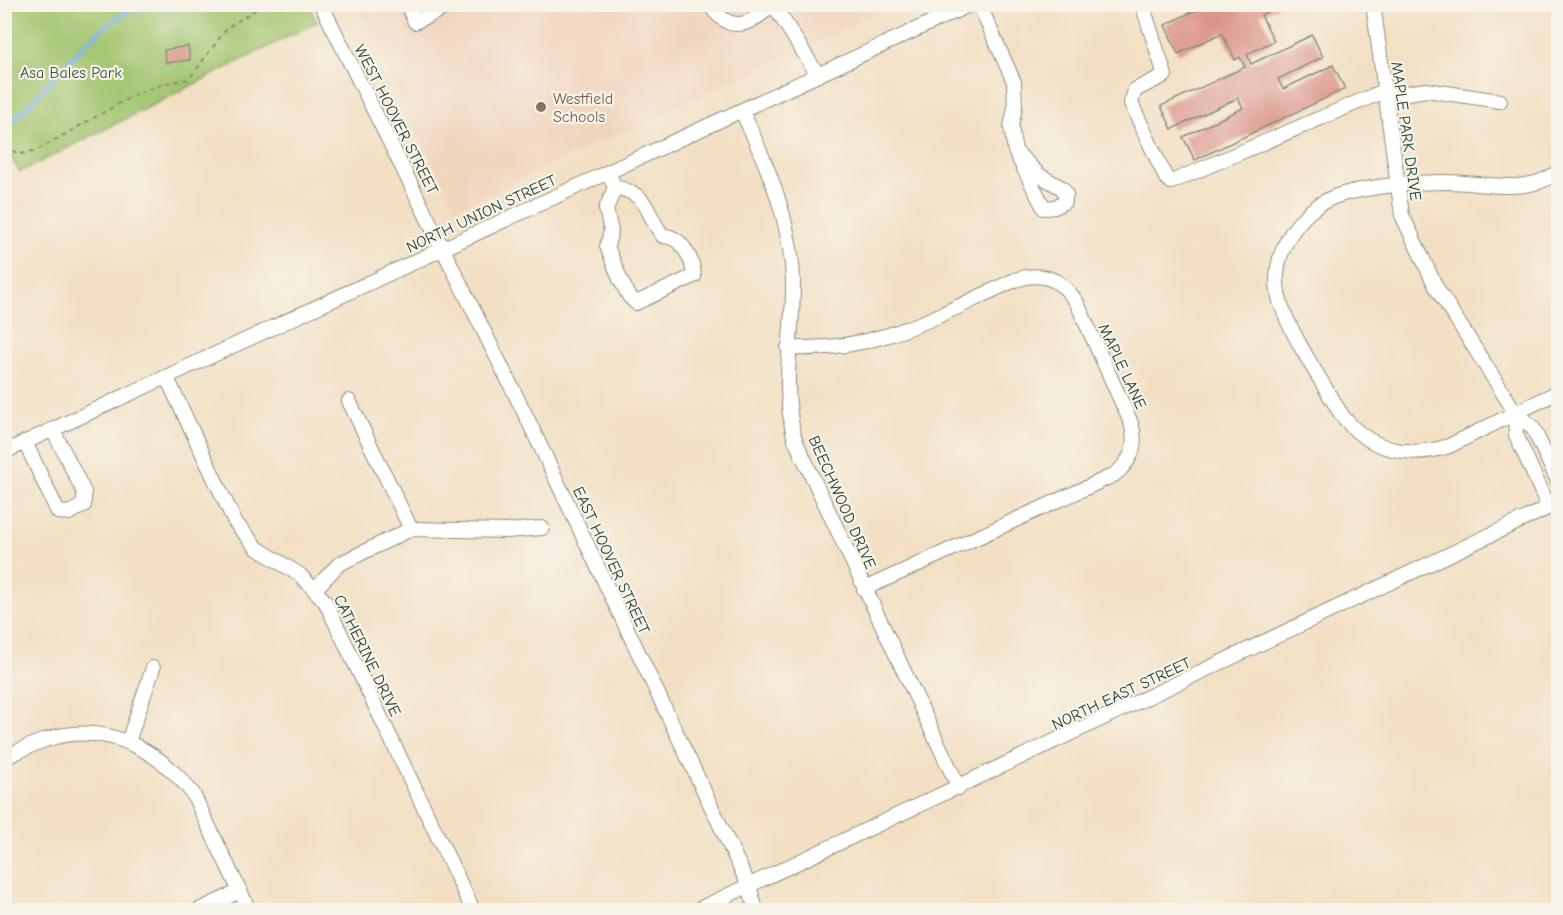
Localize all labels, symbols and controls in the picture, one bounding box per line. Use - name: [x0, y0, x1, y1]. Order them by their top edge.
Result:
- street label: WEST HOOVER STREET: [351, 42, 442, 198]
- street label: MAPLE PARK DRIVE: [1387, 60, 1425, 202]
- park label: Asa Bales Park: [20, 64, 122, 82]
- place label: Westfield Schools: [553, 90, 613, 126]
- marker: Westfield Schools: [534, 100, 548, 114]
- street label: NORTH UNION STREET: [404, 171, 560, 257]
- street label: MAPLE LANE: [1094, 321, 1150, 412]
- street label: BEECHWOOD DRIVE: [805, 433, 880, 572]
- street label: EAST HOOVER STREET: [569, 484, 653, 638]
- street label: CATHERINE DRIVE: [330, 592, 404, 719]
- street label: NORTH EAST STREET: [1049, 653, 1194, 734]

